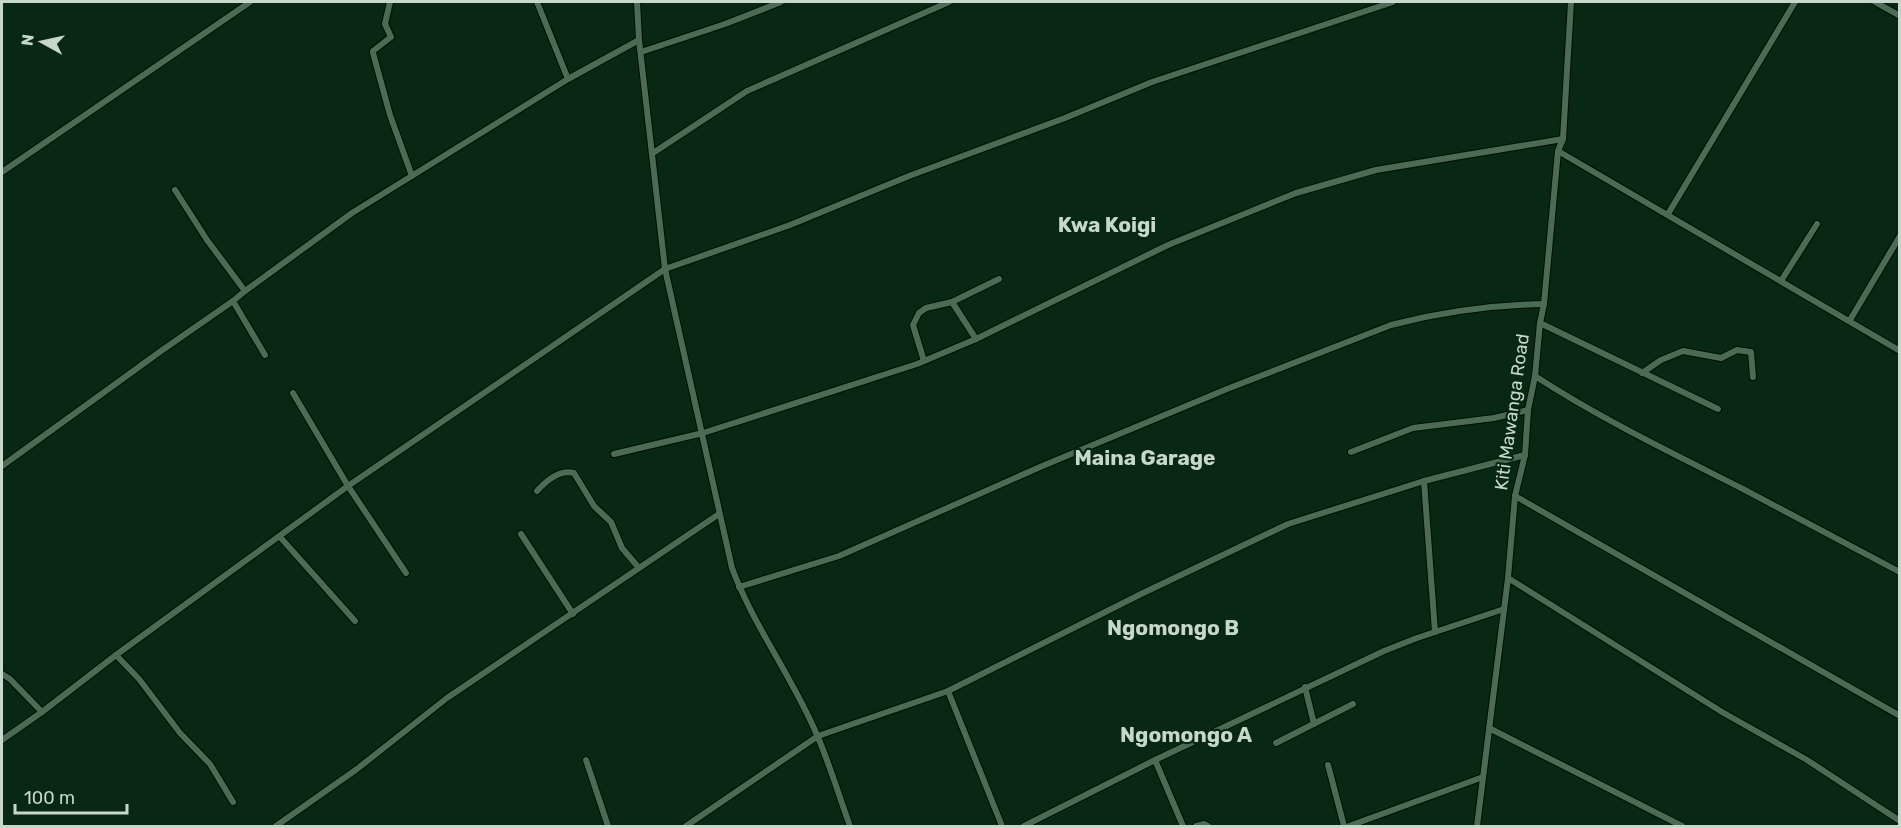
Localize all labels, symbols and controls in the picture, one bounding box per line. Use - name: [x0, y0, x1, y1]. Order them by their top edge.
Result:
- north arrow: [12, 12, 72, 72]
- text: N: [17, 33, 38, 47]
- district label: Kwa Koigi: [1058, 212, 1156, 237]
- street label: Kiti Mawanga Road: [1490, 332, 1534, 492]
- district label: Maina Garage: [1074, 445, 1216, 470]
- district label: Ngomongo B: [1107, 615, 1239, 640]
- district label: Ngomongo A: [1120, 722, 1252, 747]
- scale bar: [15, 777, 128, 815]
- text: 100 m: [24, 787, 75, 809]

